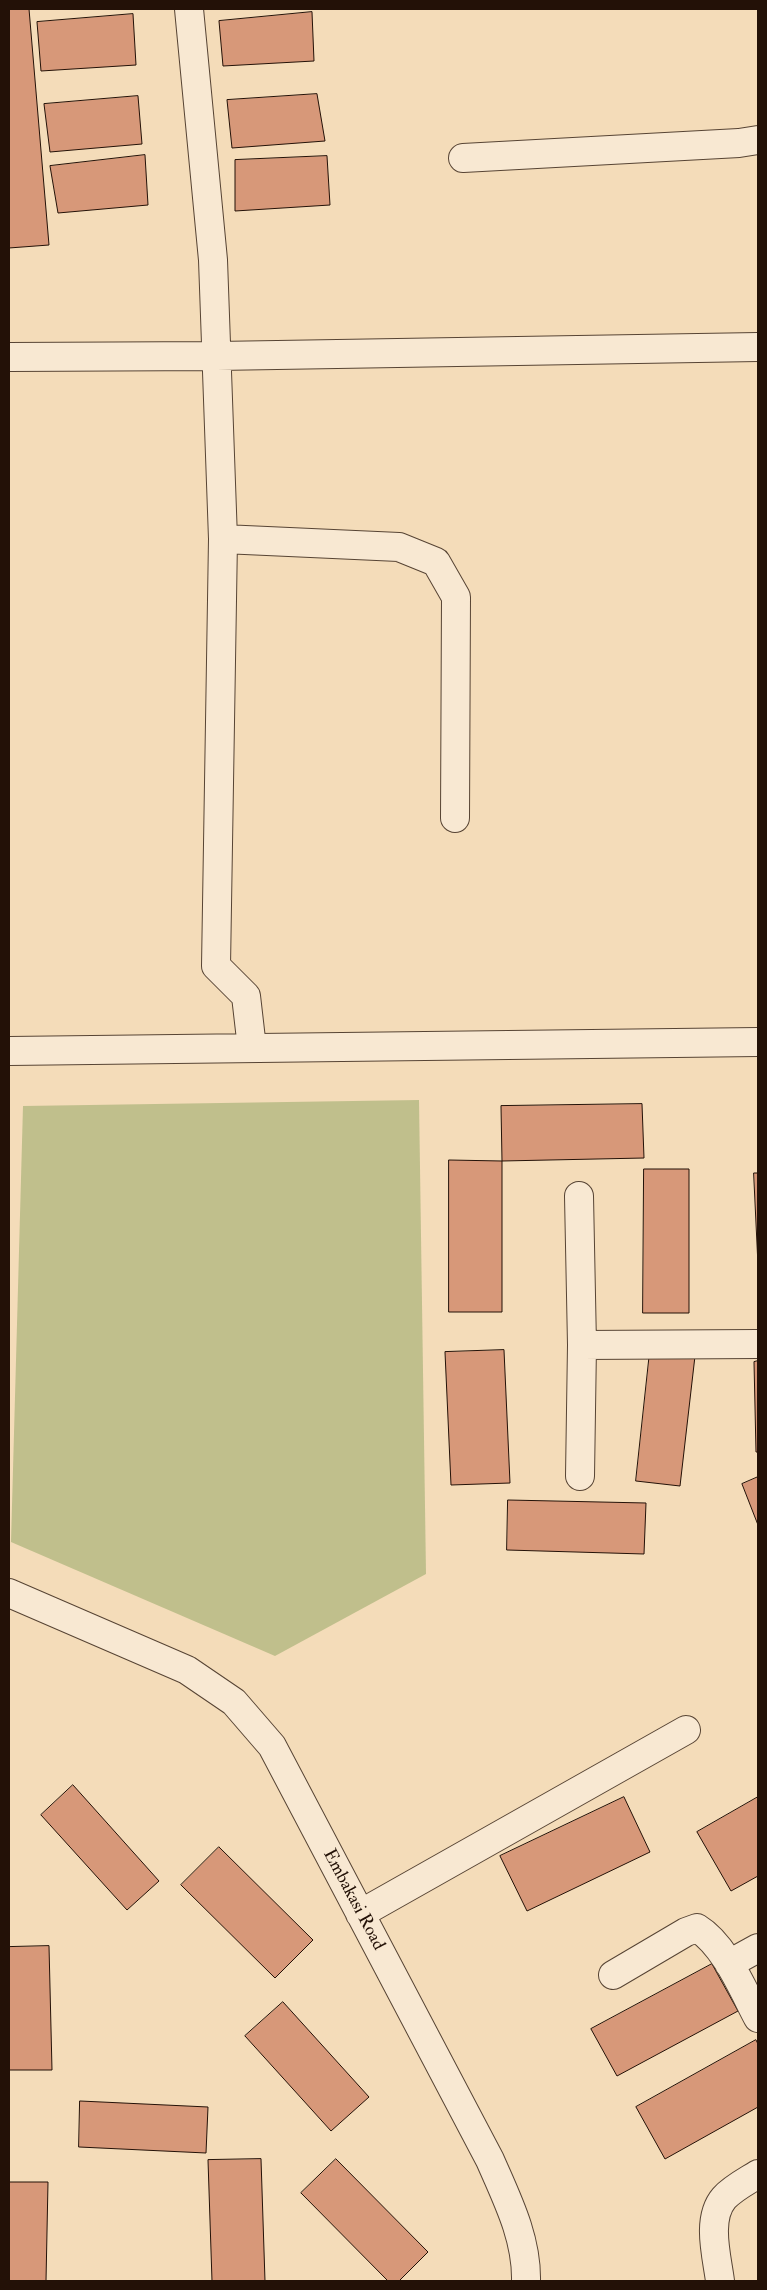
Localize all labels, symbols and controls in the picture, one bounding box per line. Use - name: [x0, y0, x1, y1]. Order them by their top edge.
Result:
- street label: Embakasi Road: [317, 1846, 389, 1954]

